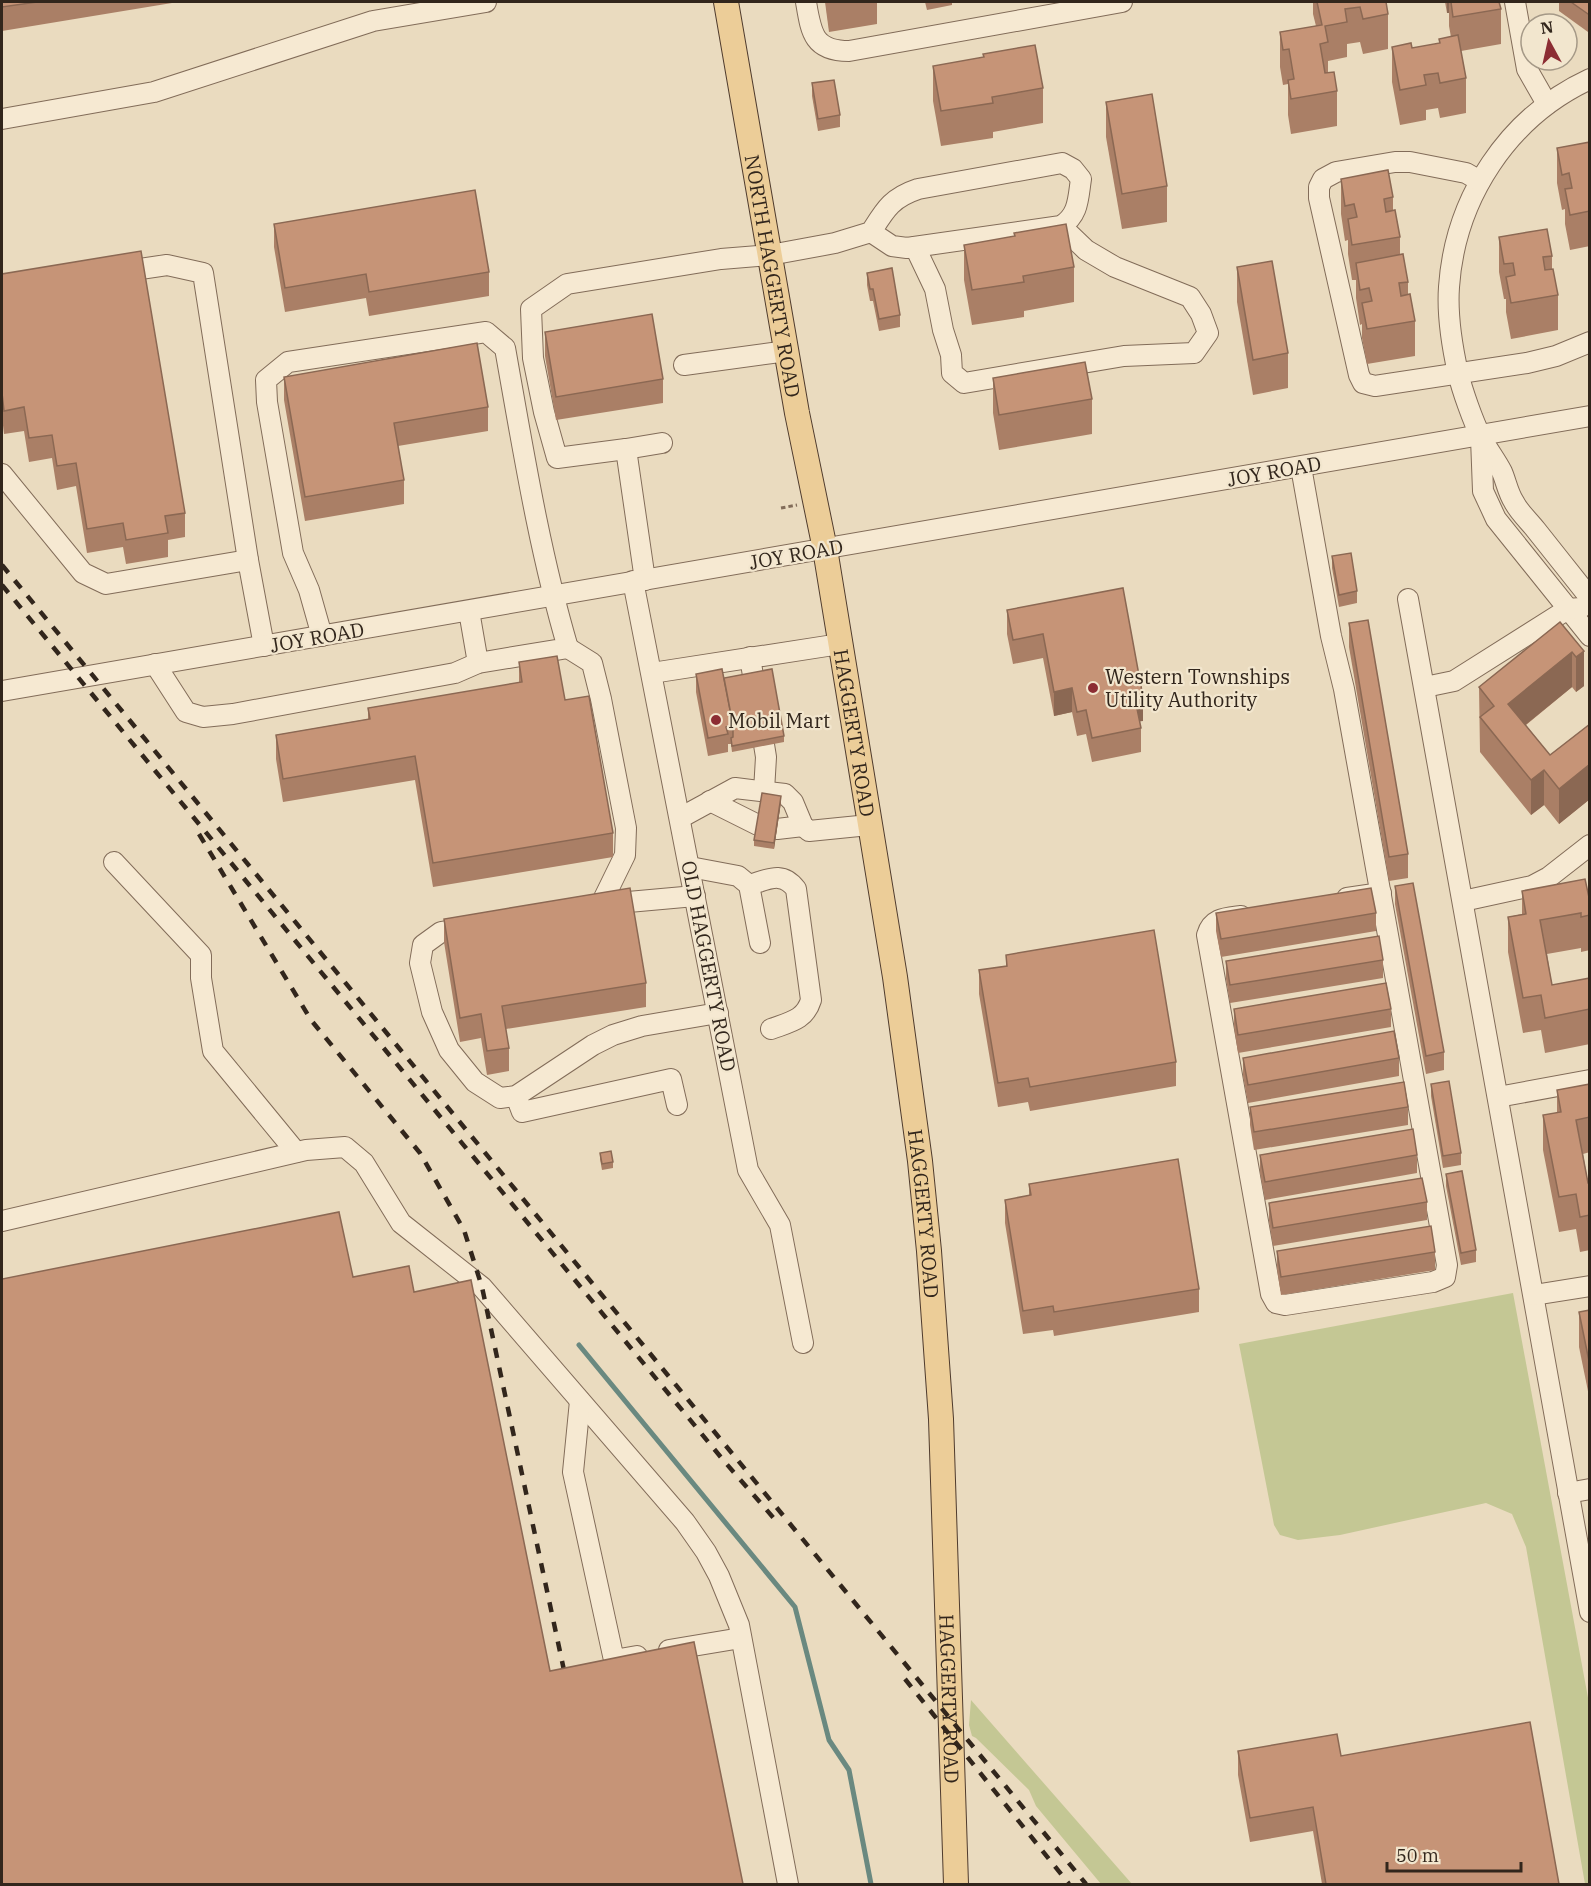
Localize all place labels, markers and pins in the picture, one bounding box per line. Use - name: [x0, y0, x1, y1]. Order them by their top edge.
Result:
- place label: Western Townships Utility Authority: [1105, 663, 1290, 713]
- marker: Western Townships Utility Authority: [1086, 681, 1100, 695]
- place label: Mobil Mart: [728, 707, 830, 734]
- marker: Mobil Mart: [709, 713, 723, 727]

